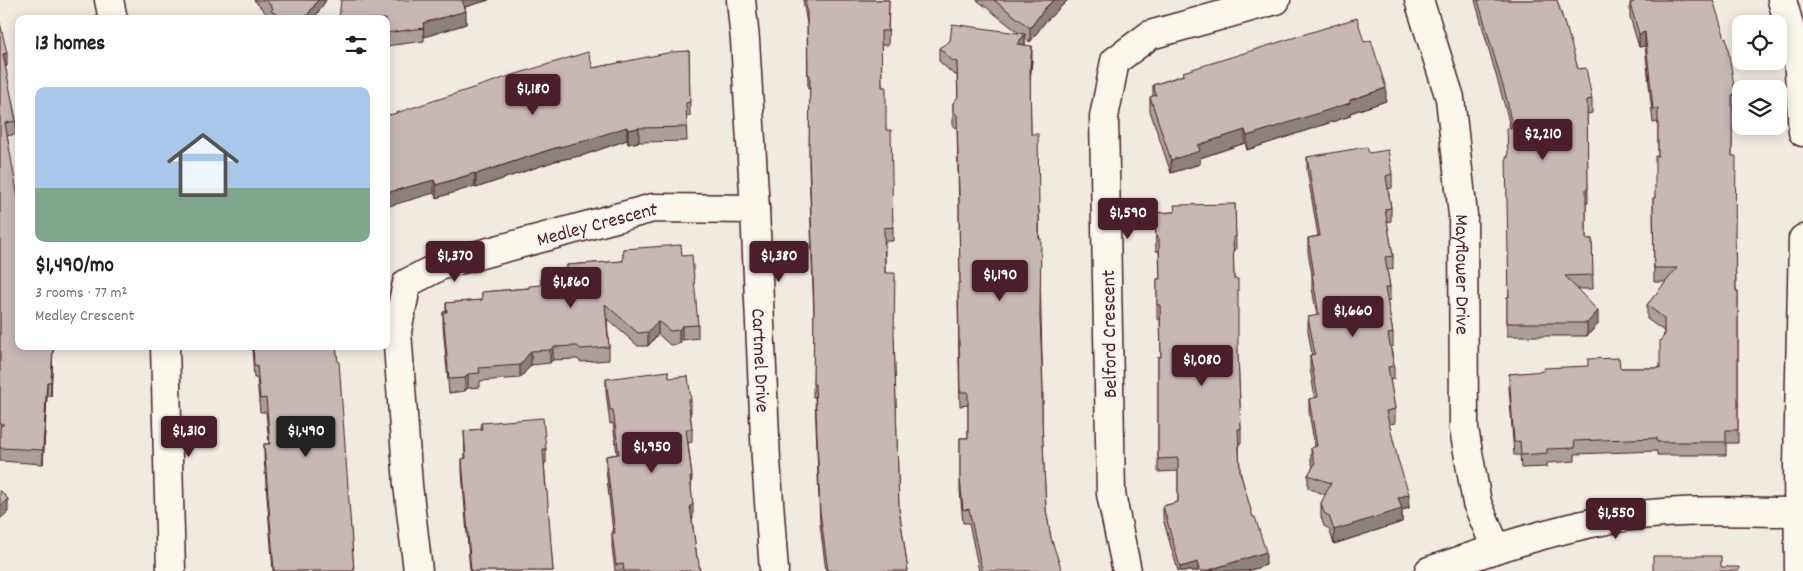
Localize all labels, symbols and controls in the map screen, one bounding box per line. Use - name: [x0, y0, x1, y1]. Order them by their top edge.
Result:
- map controls: [1732, 15, 1787, 135]
- button: locate: [1732, 15, 1787, 70]
- text: 13 homes: [35, 30, 105, 60]
- icon: filters: [342, 31, 370, 59]
- pin: $1,180: [492, 74, 574, 116]
- text: $1,180: [516, 78, 550, 101]
- button: layers: [1732, 80, 1787, 135]
- pin: $2,210: [1502, 119, 1584, 161]
- icon: home: [158, 120, 248, 210]
- text: $2,210: [1524, 123, 1562, 146]
- street label: Medley Crescent: [534, 197, 657, 256]
- pin: $1,590: [1087, 198, 1169, 240]
- text: $1,590: [1109, 202, 1147, 225]
- street label: Mayflower Drive: [1446, 214, 1475, 335]
- pin: $1,370: [414, 240, 496, 283]
- pin: $1,380: [738, 240, 820, 283]
- text: $1,370: [437, 245, 473, 268]
- text: $1,380: [761, 245, 797, 268]
- text: $1,490/mo: [35, 252, 114, 282]
- pin: $1,190: [959, 260, 1041, 302]
- text: $1,190: [983, 264, 1017, 287]
- pin: $1,860: [530, 266, 612, 309]
- street label: Belford Crescent: [1096, 270, 1126, 398]
- text: $1,860: [552, 271, 590, 294]
- text: 3 rooms · 77 m²: [35, 282, 127, 305]
- pin: $1,660: [1312, 296, 1394, 338]
- text: $1,660: [1333, 300, 1373, 323]
- text: Medley Crescent: [35, 305, 134, 328]
- street label: Cartmel Drive: [742, 308, 775, 414]
- pin: $1,080: [1161, 344, 1243, 387]
- text: $1,080: [1183, 349, 1221, 372]
- pin: $1,310: [148, 416, 230, 458]
- pin: $1,490: [265, 416, 347, 458]
- text: $1,310: [172, 420, 206, 443]
- text: $1,490: [287, 420, 325, 443]
- pin: $1,950: [611, 432, 693, 474]
- text: $1,950: [633, 436, 671, 459]
- pin: $1,550: [1575, 498, 1657, 540]
- text: $1,550: [1597, 502, 1635, 525]

